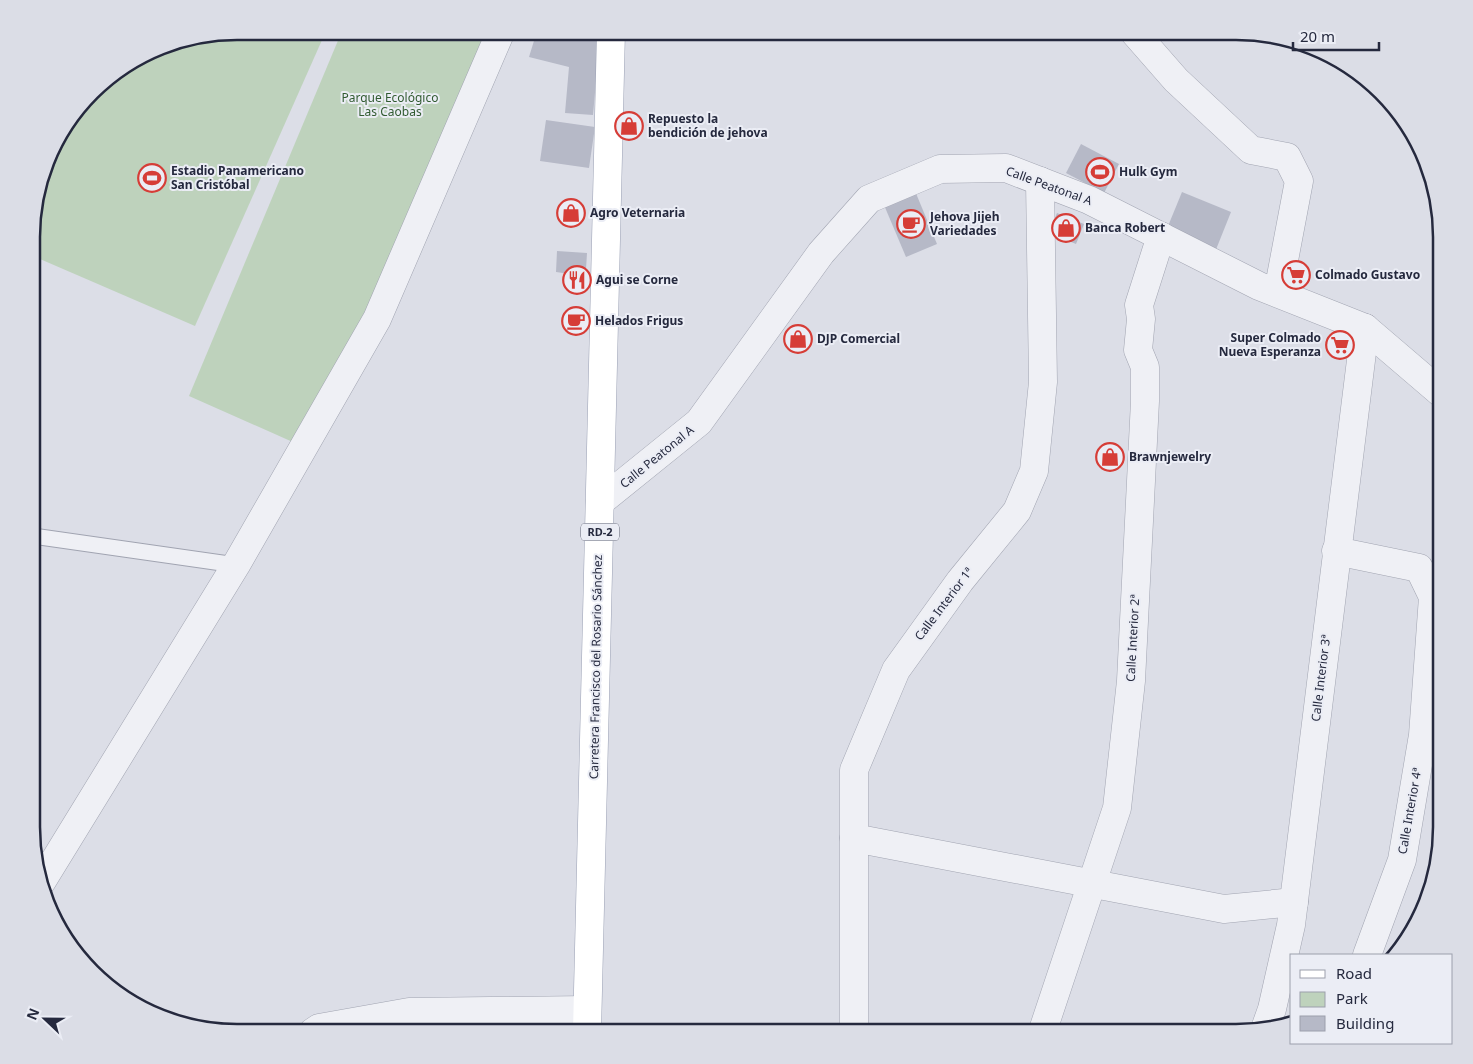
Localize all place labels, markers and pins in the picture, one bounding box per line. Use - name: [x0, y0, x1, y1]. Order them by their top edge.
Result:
- place label: Repuesto la bendición de jehova: [648, 110, 768, 141]
- shop icon: Repuesto la bendición de jehova: [614, 111, 644, 141]
- sports icon: Hulk Gym: [1085, 157, 1115, 187]
- place label: Estadio Panamericano San Cristóbal: [171, 162, 304, 193]
- sports icon: Estadio Panamericano San Cristóbal: [137, 163, 167, 193]
- place label: Hulk Gym: [1119, 163, 1177, 180]
- shop icon: Agro Veternaria: [556, 198, 586, 228]
- place label: Agro Veternaria: [590, 204, 685, 221]
- place label: Jehova Jijeh Variedades: [929, 208, 999, 239]
- cafe icon: Jehova Jijeh Variedades: [896, 209, 926, 239]
- shop icon: Banca Robert: [1051, 213, 1081, 243]
- place label: Banca Robert: [1085, 219, 1165, 236]
- supermarket icon: Colmado Gustavo: [1281, 260, 1311, 290]
- restaurant icon: Agui se Corne: [562, 265, 592, 295]
- place label: Colmado Gustavo: [1315, 266, 1420, 283]
- place label: Agui se Corne: [596, 271, 678, 288]
- cafe icon: Helados Frigus: [561, 306, 591, 336]
- place label: Helados Frigus: [595, 312, 683, 329]
- shop icon: DJP Comercial: [783, 324, 813, 354]
- place label: Super Colmado Nueva Esperanza: [1219, 329, 1321, 360]
- place label: DJP Comercial: [817, 330, 900, 347]
- supermarket icon: Super Colmado Nueva Esperanza: [1325, 330, 1355, 360]
- shop icon: Brawnjewelry: [1095, 442, 1125, 472]
- place label: Brawnjewelry: [1129, 448, 1211, 465]

